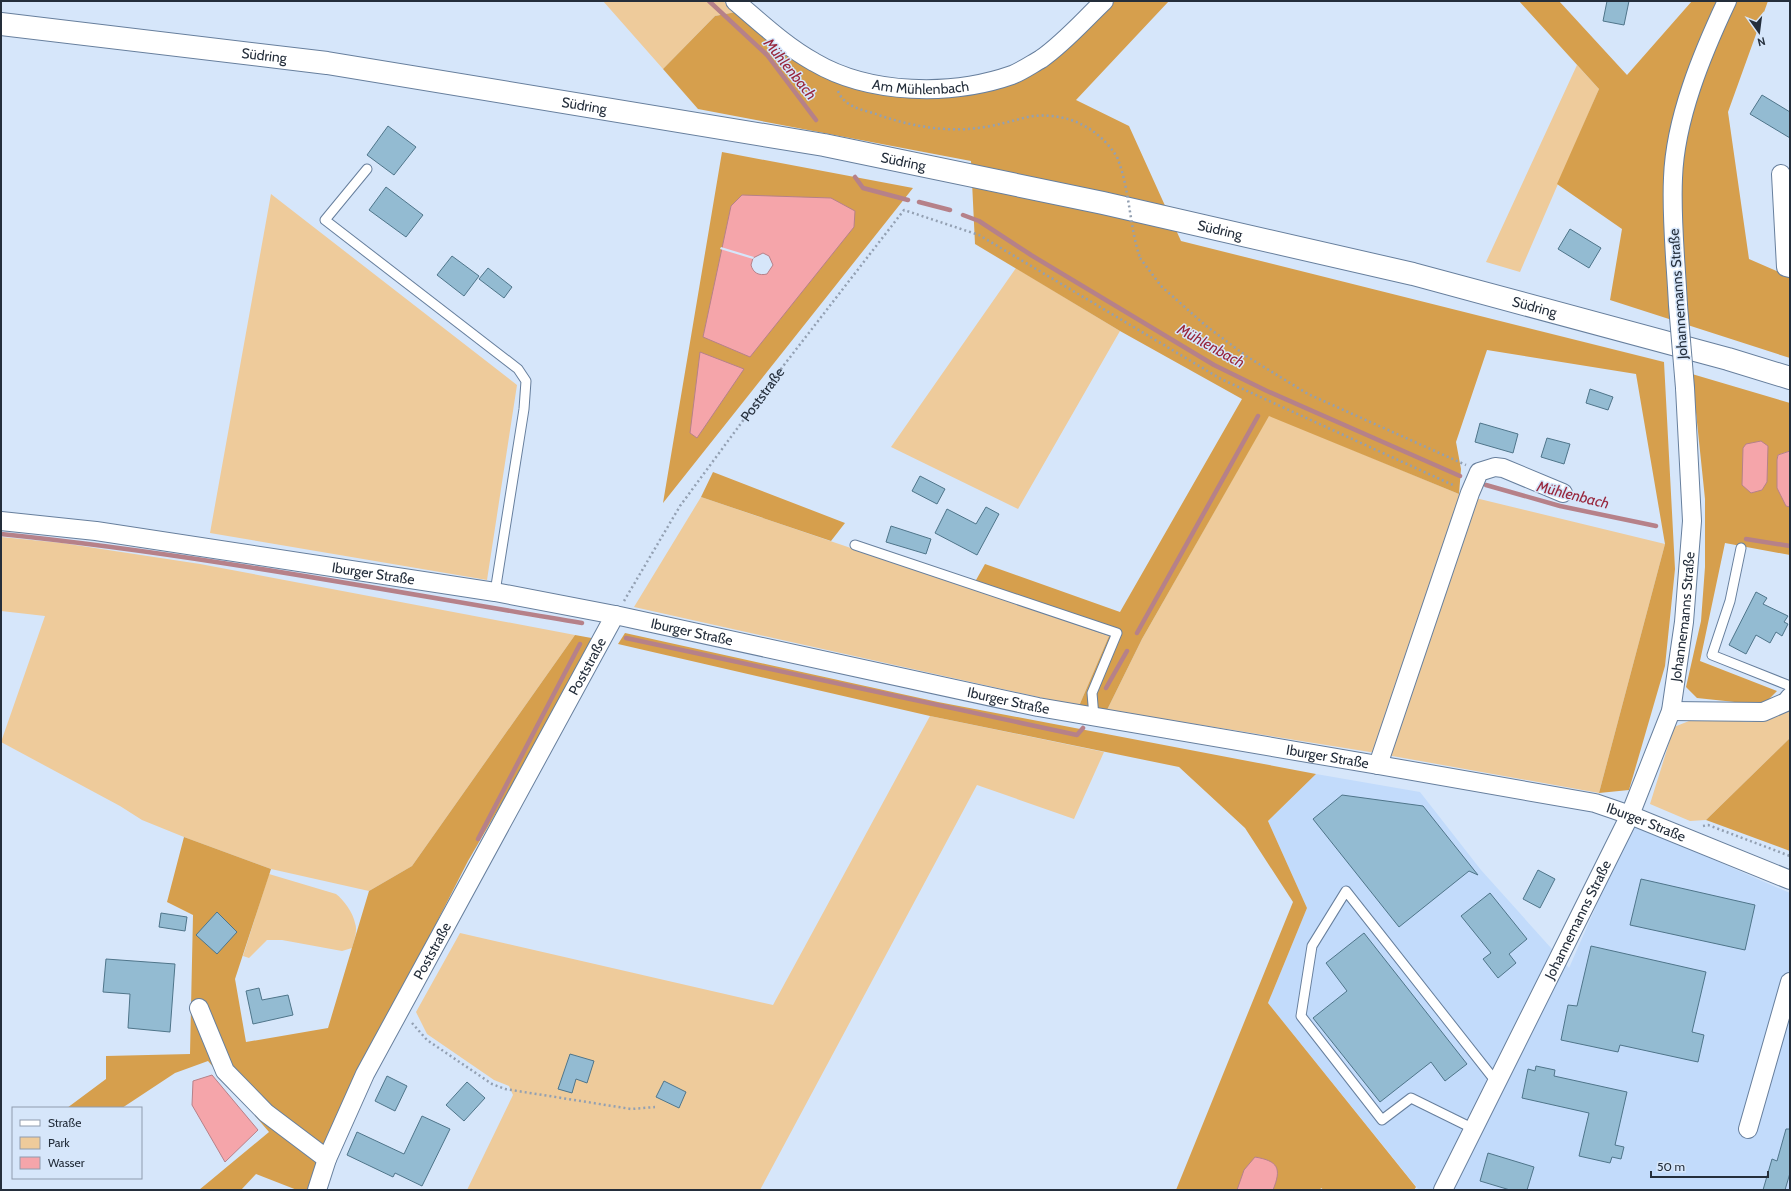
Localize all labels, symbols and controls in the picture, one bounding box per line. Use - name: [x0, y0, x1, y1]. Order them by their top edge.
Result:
- north arrow: [1739, 12, 1779, 52]
- water label: Mühlenbach: [759, 34, 820, 103]
- text: N: [1756, 34, 1767, 49]
- street label: Südring: [240, 44, 289, 67]
- street label: Am Mühlenbach: [871, 75, 970, 98]
- street label: Südring: [560, 93, 609, 118]
- street label: Südring: [879, 148, 928, 175]
- street label: Südring: [1196, 216, 1245, 244]
- street label: Johannemanns Straße: [1664, 228, 1692, 361]
- street label: Südring: [1510, 292, 1560, 322]
- water label: Mühlenbach: [1173, 320, 1248, 372]
- street label: Poststraße: [736, 364, 788, 425]
- water label: Mühlenbach: [1534, 477, 1611, 513]
- street label: Johannemanns Straße: [1666, 551, 1699, 684]
- street label: Iburger Straße: [331, 558, 416, 589]
- street label: Iburger Straße: [649, 614, 735, 649]
- street label: Poststraße: [564, 634, 610, 698]
- street label: Iburger Straße: [966, 683, 1051, 718]
- street label: Iburger Straße: [1285, 740, 1370, 772]
- street label: Iburger Straße: [1604, 799, 1688, 846]
- street label: Johannemanns Straße: [1540, 857, 1615, 983]
- street label: Poststraße: [409, 919, 455, 983]
- legend: [12, 1107, 142, 1179]
- text: Straße: [48, 1115, 81, 1130]
- text: Park: [48, 1135, 70, 1150]
- scale bar: [1651, 1153, 1768, 1179]
- text: Wasser: [48, 1155, 85, 1170]
- text: 50 m: [1657, 1159, 1685, 1174]

